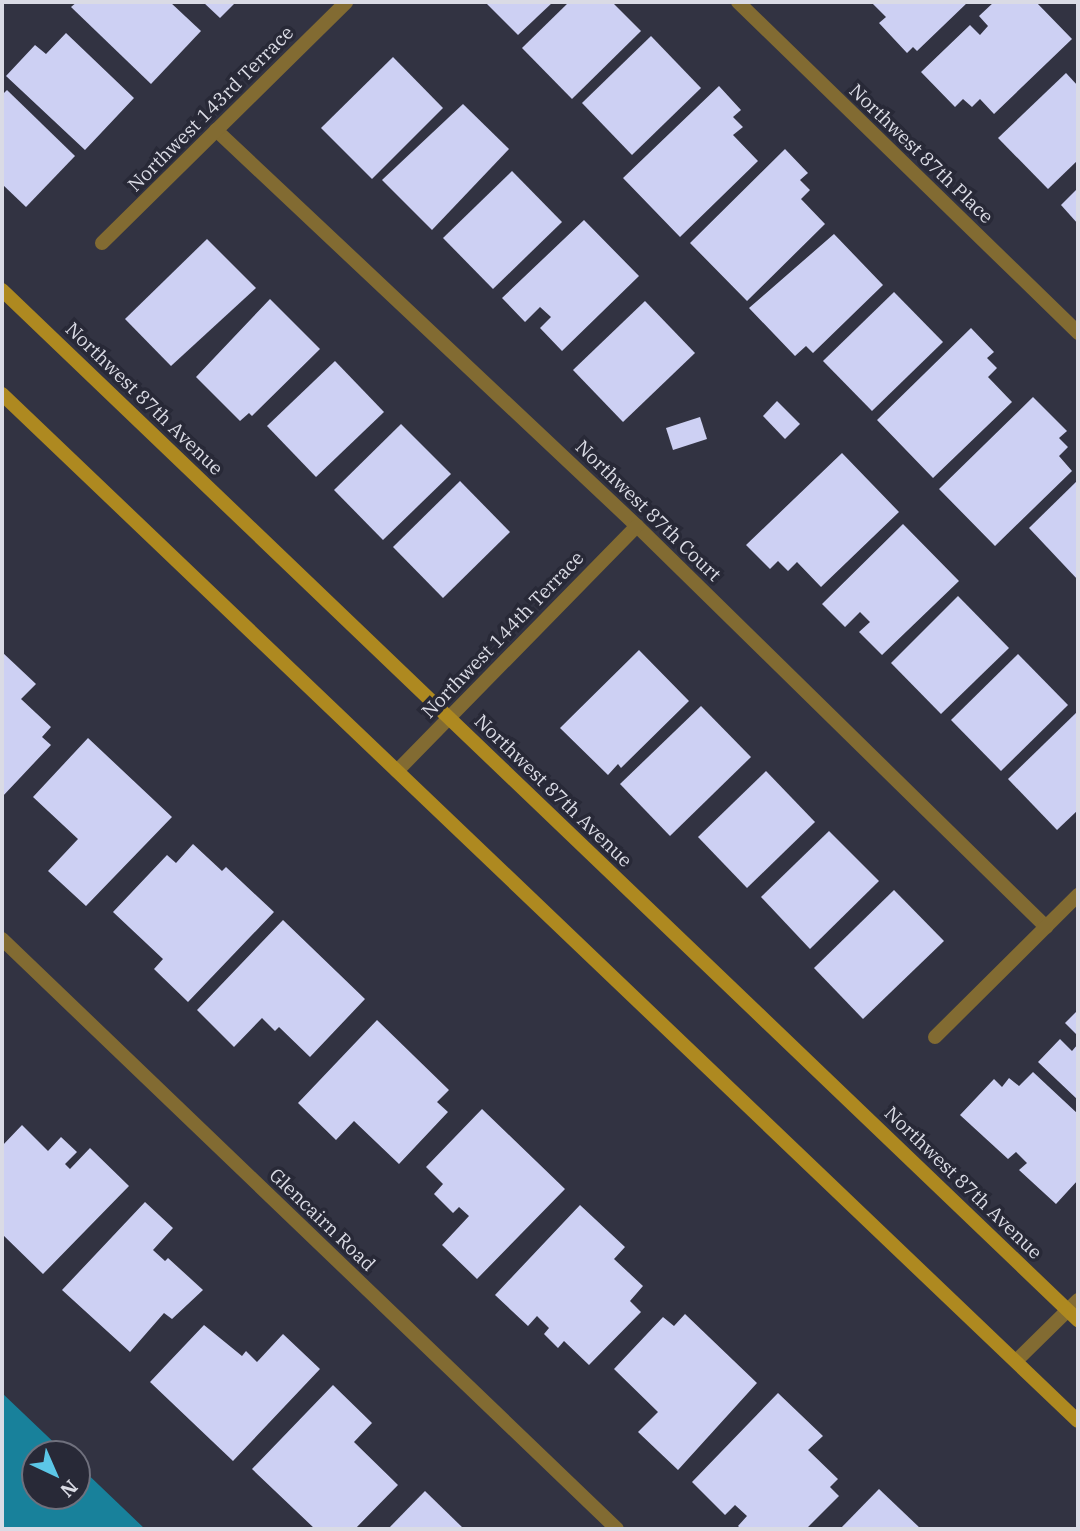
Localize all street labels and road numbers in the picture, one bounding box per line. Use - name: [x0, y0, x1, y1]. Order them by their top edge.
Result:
- street label: Northwest 143rd Terrace: [123, 21, 299, 197]
- street label: Northwest 87th Place: [844, 79, 998, 229]
- street label: Northwest 87th Avenue: [61, 318, 227, 480]
- street label: Northwest 87th Court: [571, 436, 725, 586]
- street label: Northwest 144th Terrace: [417, 547, 589, 723]
- street label: Northwest 87th Avenue: [470, 710, 636, 872]
- street label: Northwest 87th Avenue: [880, 1102, 1046, 1264]
- street label: Glencairn Road: [264, 1164, 380, 1276]

